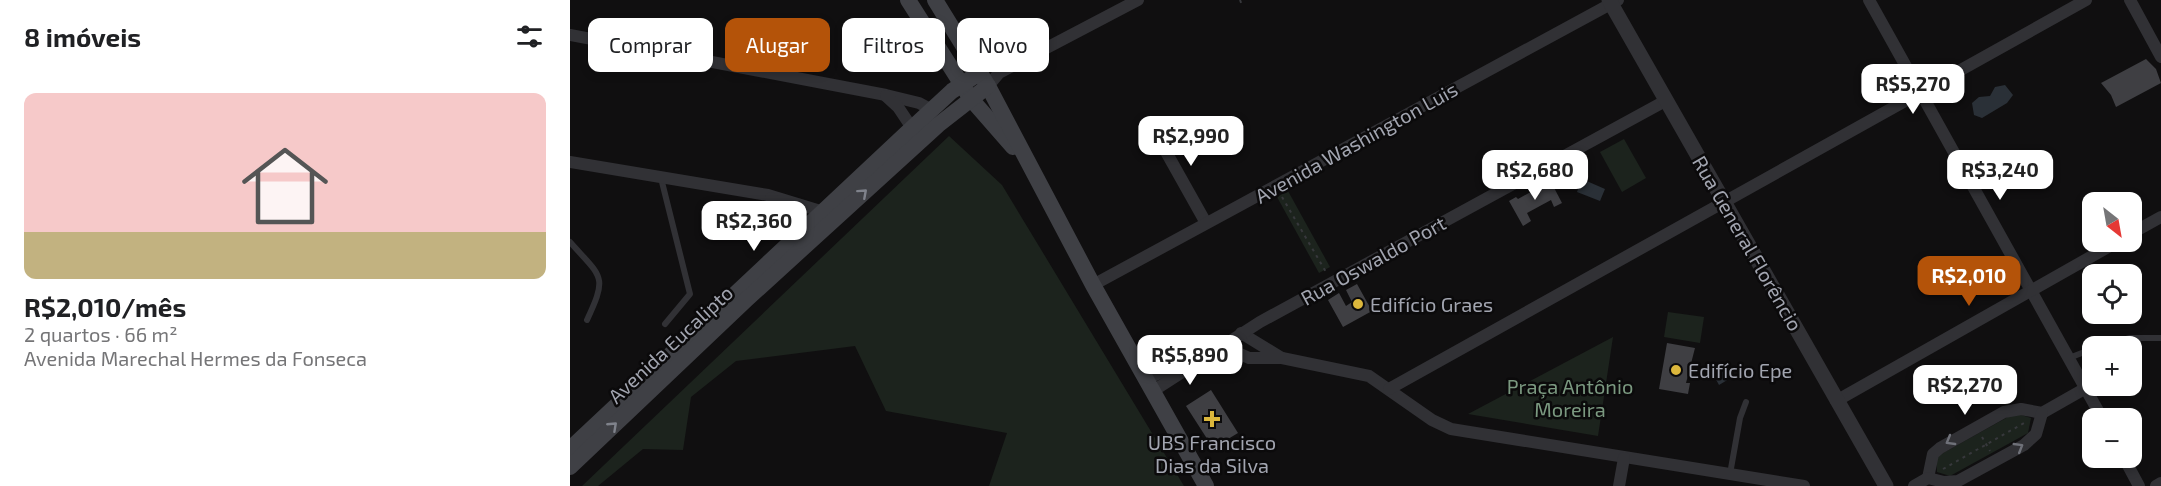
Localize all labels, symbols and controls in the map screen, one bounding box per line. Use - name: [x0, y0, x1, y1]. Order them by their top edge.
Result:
- chip: Comprar: [588, 18, 713, 72]
- chip: Alugar: [725, 18, 830, 72]
- chip: Filtros: [842, 18, 945, 72]
- chip: Novo: [957, 18, 1049, 72]
- icon: filters: [513, 20, 546, 53]
- text: 8 imóveis: [24, 21, 141, 52]
- pin: R$5,270: [1858, 64, 1968, 115]
- text: R$5,270: [1875, 71, 1951, 95]
- street label: Avenida Washington Luis: [1251, 76, 1461, 208]
- pin: R$2,990: [1136, 116, 1246, 167]
- text: R$2,990: [1152, 123, 1230, 147]
- icon: home: [231, 132, 339, 240]
- pin: R$2,680: [1480, 150, 1590, 201]
- pin: R$3,240: [1945, 150, 2055, 201]
- street label: Rua General Florêncio: [1688, 151, 1808, 335]
- text: R$2,680: [1496, 157, 1574, 181]
- text: R$3,240: [1961, 157, 2039, 181]
- one-way arrow: [856, 189, 867, 200]
- north arrow: [2082, 192, 2142, 252]
- map controls: [2082, 192, 2142, 468]
- pin: R$2,360: [699, 201, 809, 252]
- text: R$2,360: [716, 208, 792, 232]
- street label: Rua Oswaldo Port: [1296, 210, 1450, 310]
- pin: R$2,010: [1914, 256, 2024, 307]
- text: R$2,010: [1932, 263, 2006, 287]
- button: locate: [2082, 264, 2142, 324]
- street label: Avenida Eucalipto: [603, 280, 737, 408]
- text: R$2,010/mês: [24, 291, 186, 322]
- place label: Edifício Graes: [1370, 292, 1493, 316]
- marker: Edifício Graes: [1351, 297, 1365, 311]
- text: 2 quartos · 66 m²: [24, 322, 177, 346]
- pin: R$5,890: [1135, 335, 1245, 386]
- button: +: [2082, 336, 2142, 396]
- text: R$5,890: [1151, 342, 1229, 366]
- text: Avenida Marechal Hermes da Fonseca: [24, 346, 367, 370]
- place label: Edifício Epe: [1688, 358, 1792, 382]
- marker: Edifício Epe: [1669, 363, 1683, 377]
- pin: R$2,270: [1910, 365, 2020, 416]
- text: R$2,270: [1927, 372, 2003, 396]
- park label: Praça Antônio Moreira: [1507, 374, 1633, 421]
- button: −: [2082, 408, 2142, 468]
- marker: UBS Francisco Dias da Silva: [1203, 410, 1221, 428]
- one-way arrow: [605, 423, 616, 434]
- place label: UBS Francisco Dias da Silva: [1148, 430, 1276, 477]
- one-way arrow: [1946, 434, 1956, 446]
- one-way arrow: [2013, 443, 2023, 455]

